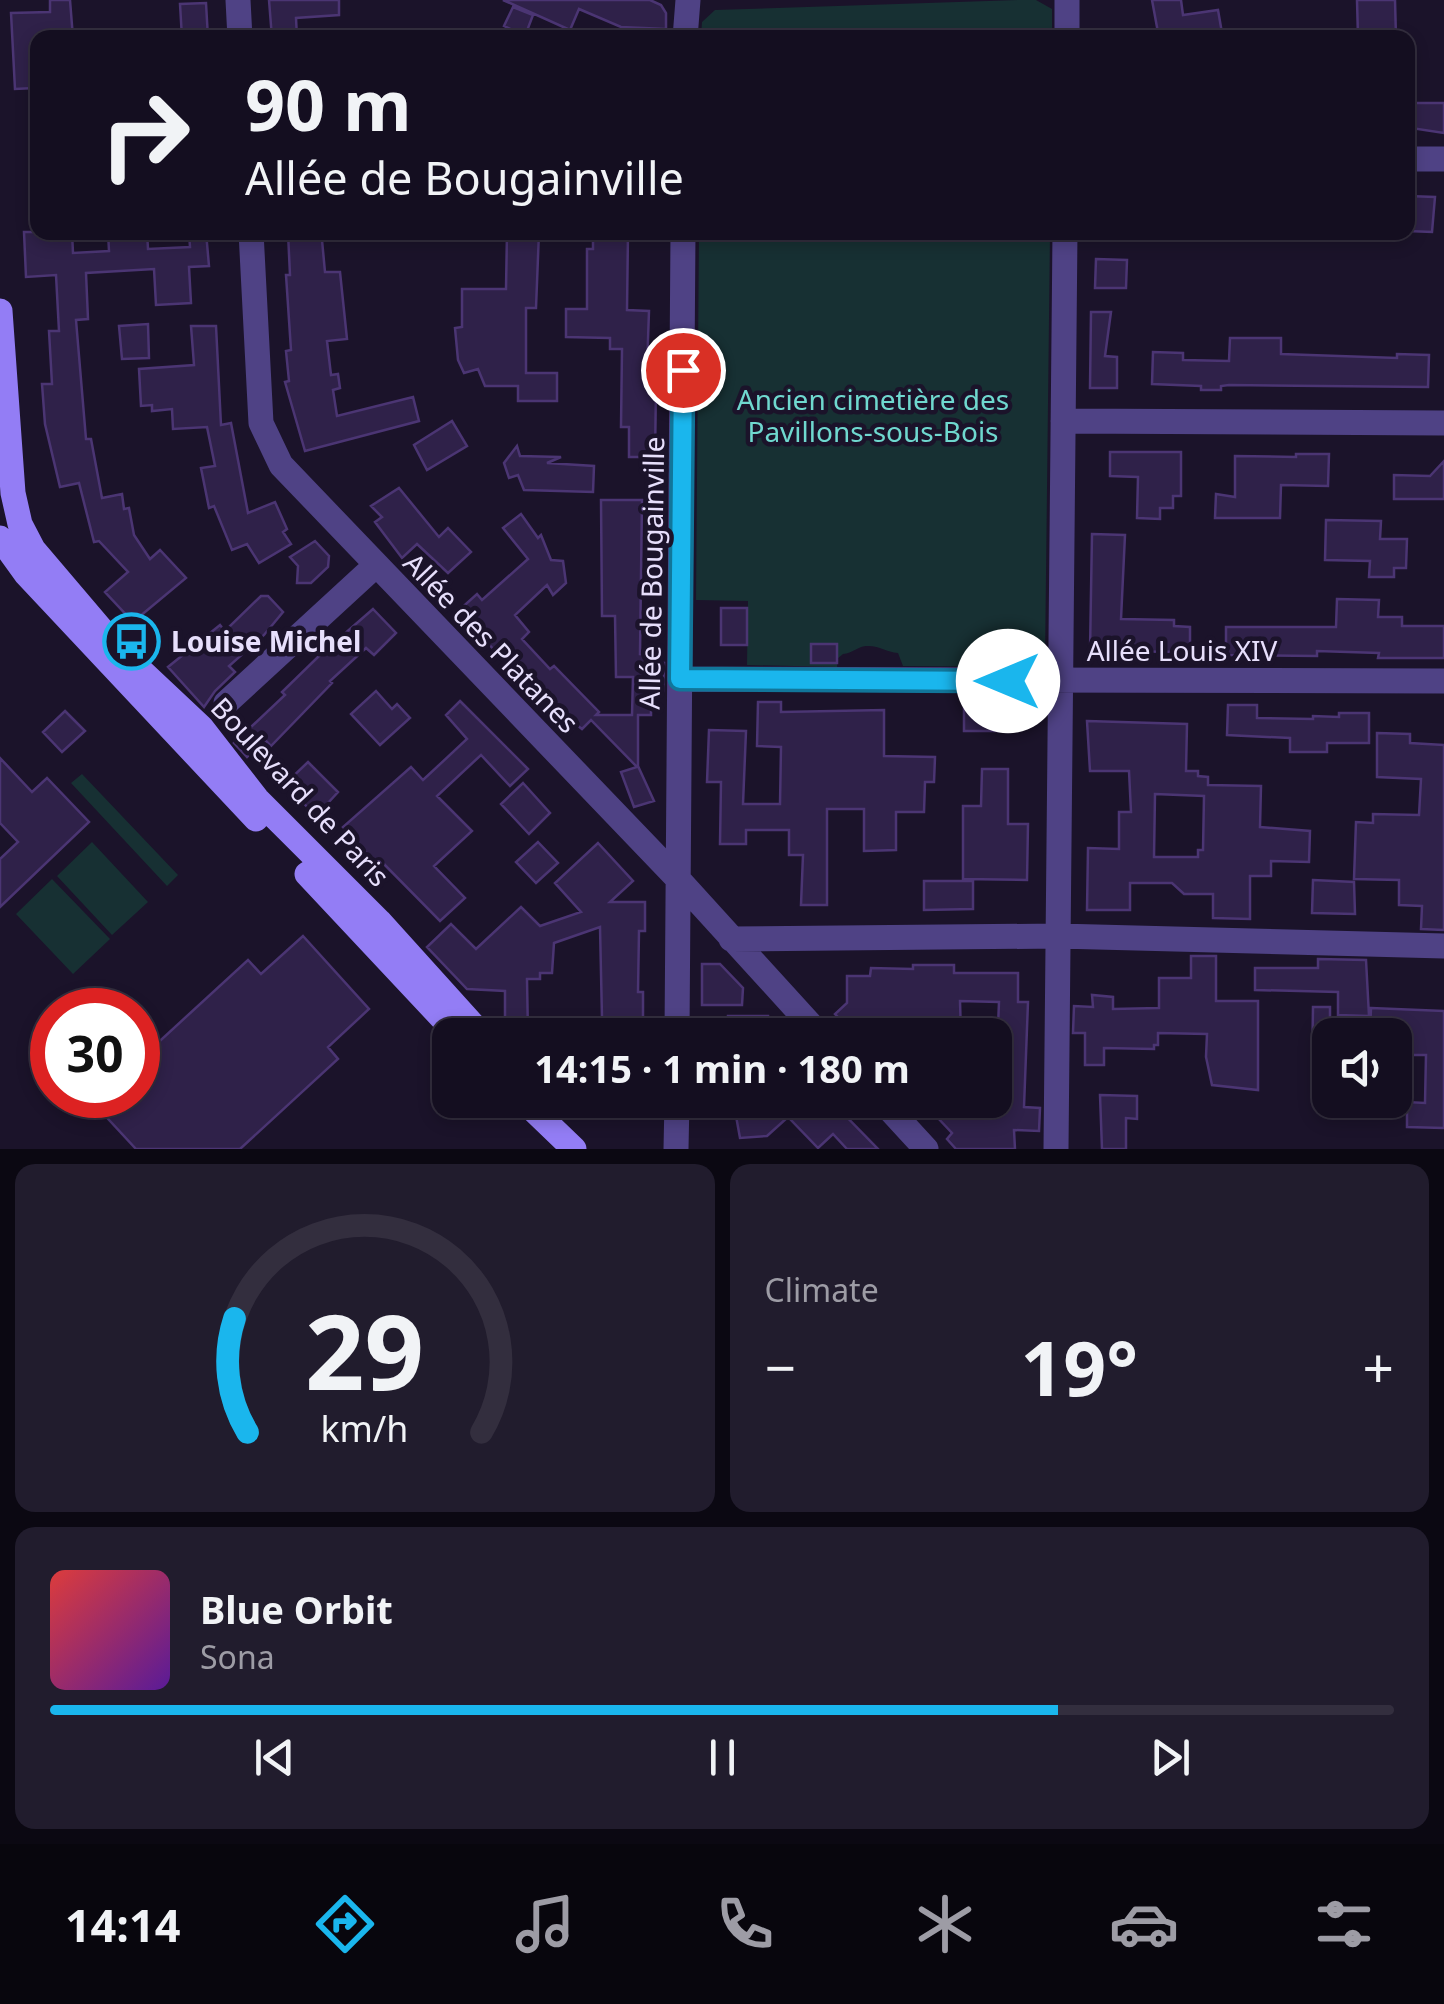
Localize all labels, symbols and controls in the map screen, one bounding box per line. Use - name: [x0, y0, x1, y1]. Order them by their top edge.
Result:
- text: 90 m: [245, 56, 412, 152]
- icon: right: [80, 70, 210, 200]
- text: Allée de Bougainville: [245, 147, 684, 208]
- pin: [641, 328, 726, 413]
- icon: arrive: [656, 343, 711, 398]
- park label: Ancien cimetière des Pavillons-sous-Bois: [737, 380, 1009, 450]
- street label: Allée de Bougainville: [630, 436, 672, 710]
- street label: Allée des Platanes: [396, 544, 588, 741]
- bus stop icon: Louise Michel: [102, 612, 162, 672]
- place label: Louise Michel: [171, 622, 361, 660]
- position arrow: [956, 629, 1060, 733]
- street label: Allée Louis XIV: [1087, 631, 1278, 669]
- street label: Boulevard de Paris: [203, 689, 398, 894]
- speed limit sign: 30: [30, 988, 160, 1118]
- map controls: [1312, 1018, 1412, 1118]
- button: sound: [1312, 1018, 1412, 1118]
- text: 14:15 · 1 min · 180 m: [534, 1042, 910, 1094]
- text: Climate: [765, 1268, 879, 1311]
- text: 29: [305, 1279, 424, 1420]
- text: 19°: [1020, 1316, 1138, 1418]
- text: −: [765, 1329, 796, 1404]
- text: +: [1363, 1329, 1394, 1404]
- text: km/h: [321, 1404, 409, 1452]
- text: Blue Orbit: [200, 1583, 393, 1635]
- text: Sona: [200, 1635, 275, 1678]
- icon: previous: [247, 1730, 302, 1785]
- icon: pause: [695, 1730, 750, 1785]
- icon: next: [1143, 1730, 1198, 1785]
- icon: directions: [310, 1889, 380, 1959]
- icon: music: [510, 1889, 580, 1959]
- icon: phone: [710, 1889, 780, 1959]
- icon: climate: [910, 1889, 980, 1959]
- icon: car: [1109, 1889, 1179, 1959]
- icon: filters: [1309, 1889, 1379, 1959]
- text: 14:14: [65, 1894, 180, 1955]

